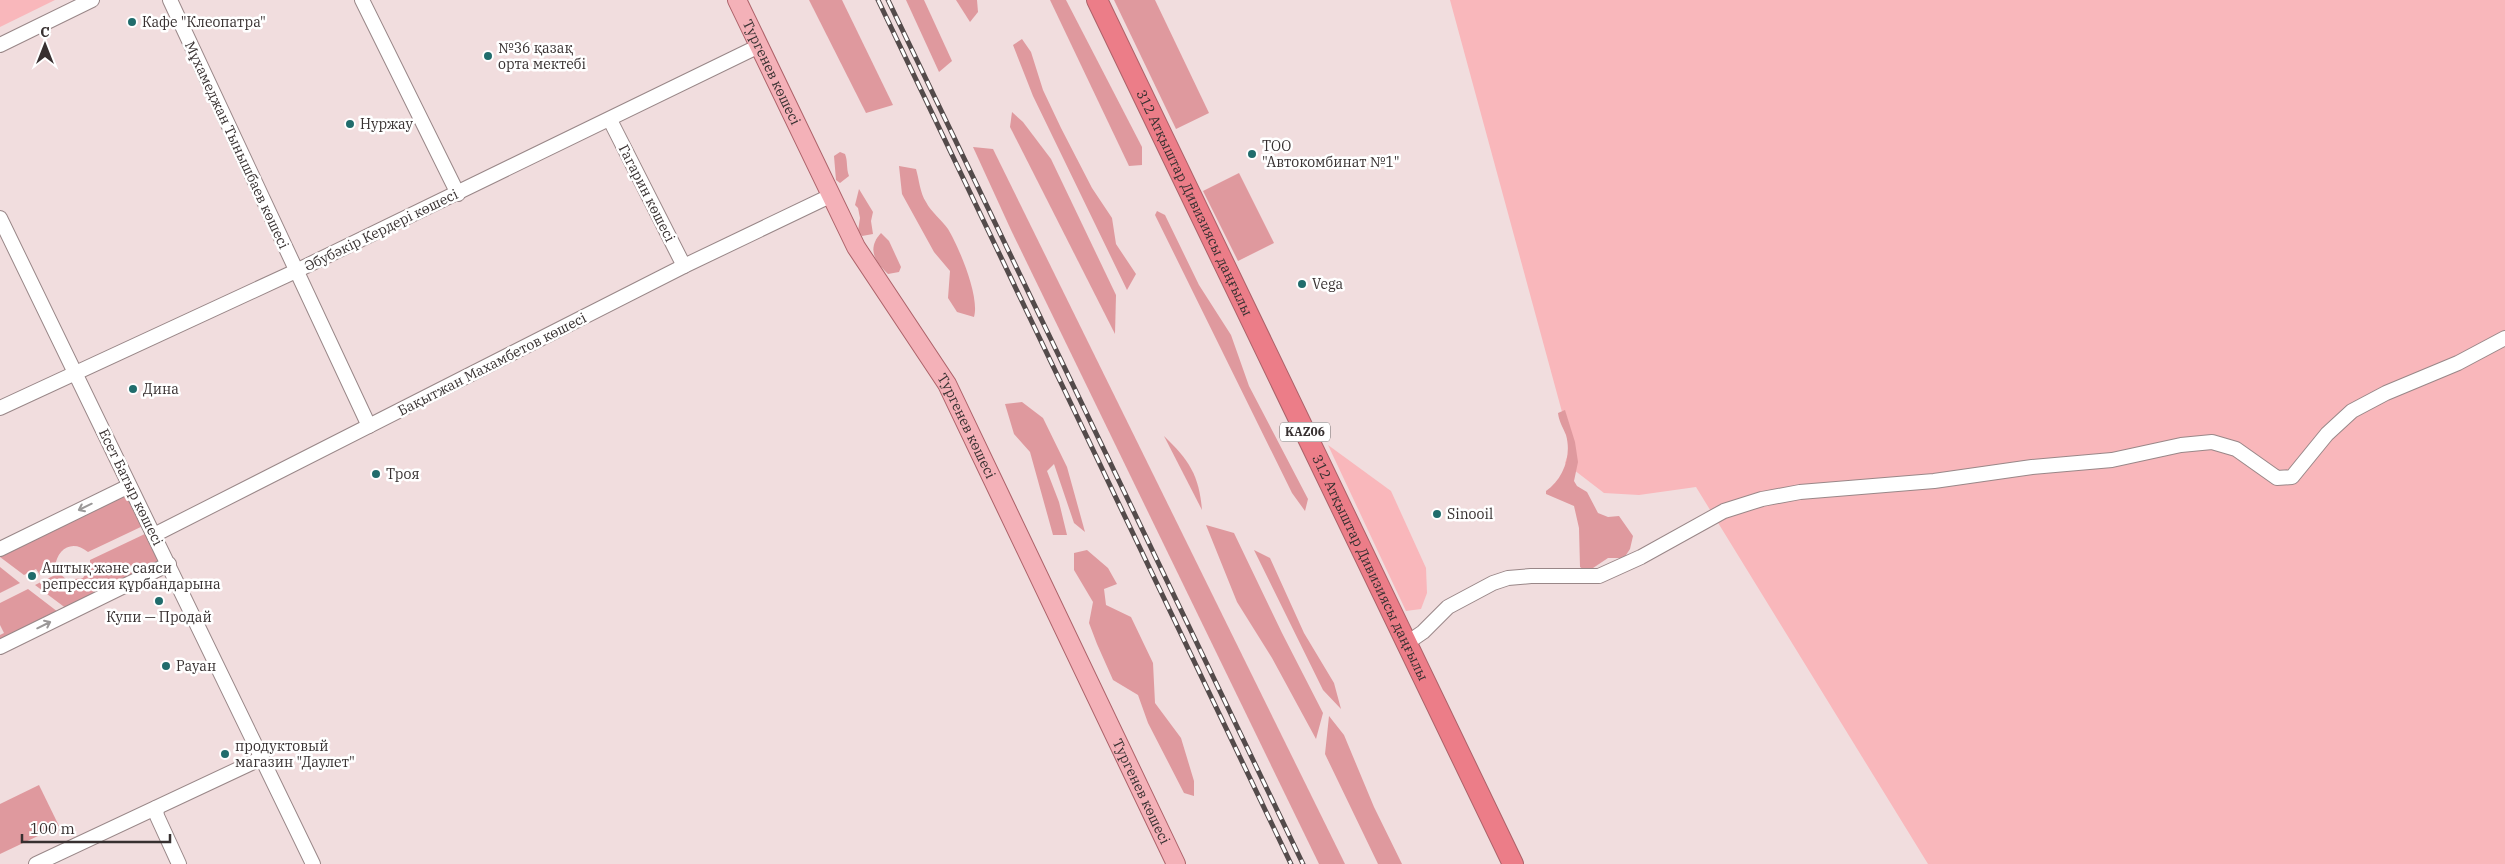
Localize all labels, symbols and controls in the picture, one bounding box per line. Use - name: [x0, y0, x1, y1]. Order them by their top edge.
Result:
- place label: Кафе "Клеопатра": [142, 13, 266, 31]
- marker: Кафе "Клеопатра": [126, 16, 138, 28]
- street label: Тургенев көшесі: [739, 16, 805, 128]
- north arrow: [20, 20, 70, 70]
- text: С: [40, 23, 50, 41]
- street label: Мұхамеджан Тынышбаев көшесі: [181, 38, 293, 252]
- place label: №36 қазақ орта мектебі: [498, 39, 586, 73]
- marker: №36 қазақ орта мектебі: [482, 50, 494, 62]
- street label: 312 Атқыштар Дивизиясы даңғылы: [1132, 87, 1257, 319]
- place label: Нуржау: [360, 115, 414, 133]
- marker: Нуржау: [344, 118, 356, 130]
- place label: ТОО "Автокомбинат №1": [1262, 137, 1400, 171]
- street label: Гагарин көшесі: [615, 141, 679, 245]
- marker: ТОО "Автокомбинат №1": [1246, 148, 1258, 160]
- street label: Әбубәкір Кердері көшесі: [301, 185, 461, 275]
- place label: Vega: [1312, 275, 1344, 293]
- marker: Vega: [1296, 278, 1308, 290]
- street label: Бақытжан Махамбетов көшесі: [395, 308, 589, 420]
- street label: Тургенев көшесі: [933, 370, 1000, 482]
- place label: Дина: [143, 380, 179, 398]
- marker: Дина: [127, 383, 139, 395]
- road number: KАZ06: [1280, 422, 1330, 442]
- street label: Есет Батыр көшесі: [95, 426, 167, 548]
- street label: 312 Атқыштар Дивизиясы даңғылы: [1308, 452, 1432, 684]
- place label: Троя: [386, 465, 419, 483]
- marker: Троя: [370, 468, 382, 480]
- one-way arrow: [78, 502, 93, 512]
- place label: Sinooil: [1447, 505, 1493, 523]
- marker: Sinooil: [1431, 508, 1443, 520]
- place label: Аштық және саяси репрессия құрбандарына: [42, 559, 221, 593]
- marker: Аштық және саяси репрессия құрбандарына: [26, 570, 38, 582]
- marker: Купи — Продай: [153, 595, 165, 607]
- place label: Купи — Продай: [106, 608, 212, 626]
- one-way arrow: [36, 620, 51, 630]
- place label: Рауан: [176, 657, 216, 675]
- marker: Рауан: [160, 660, 172, 672]
- street label: Тургенев көшесі: [1109, 736, 1174, 847]
- place label: продуктовый магазин "Даулет": [235, 737, 355, 771]
- marker: продуктовый магазин "Даулет": [219, 748, 231, 760]
- scale bar: [22, 812, 170, 844]
- text: 100 m: [30, 819, 75, 838]

